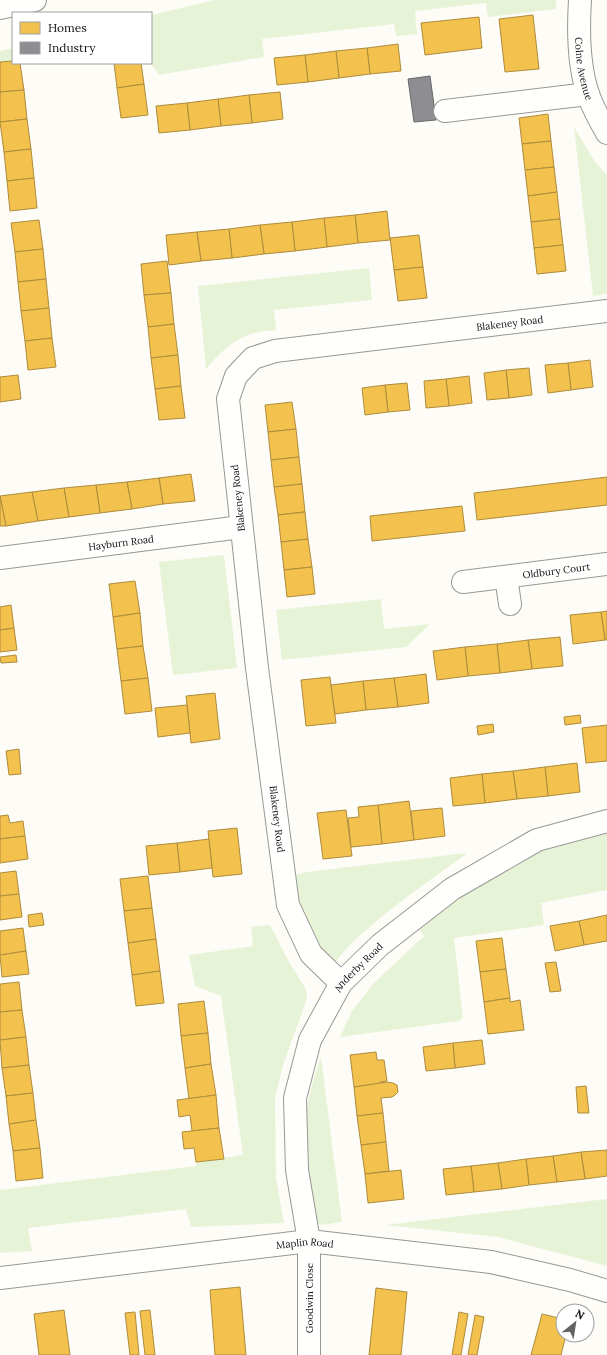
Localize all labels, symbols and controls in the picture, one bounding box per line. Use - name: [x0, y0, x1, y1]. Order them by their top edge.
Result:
- legend: [12, 12, 152, 64]
- text: Homes: [48, 20, 87, 35]
- street label: Colne Avenue: [573, 37, 596, 102]
- text: Industry: [48, 40, 96, 55]
- street label: Blakeney Road: [475, 312, 544, 333]
- street label: Blakeney Road: [228, 464, 248, 532]
- street label: Hayburn Road: [87, 532, 155, 553]
- street label: Oldbury Court: [522, 560, 591, 581]
- street label: Blakeney Road: [266, 785, 288, 853]
- street label: Anderby Road: [330, 939, 385, 995]
- street label: Maplin Road: [275, 1234, 334, 1251]
- street label: Goodwin Close: [303, 1262, 316, 1333]
- north arrow: [555, 1303, 595, 1343]
- text: N: [573, 1306, 588, 1323]

